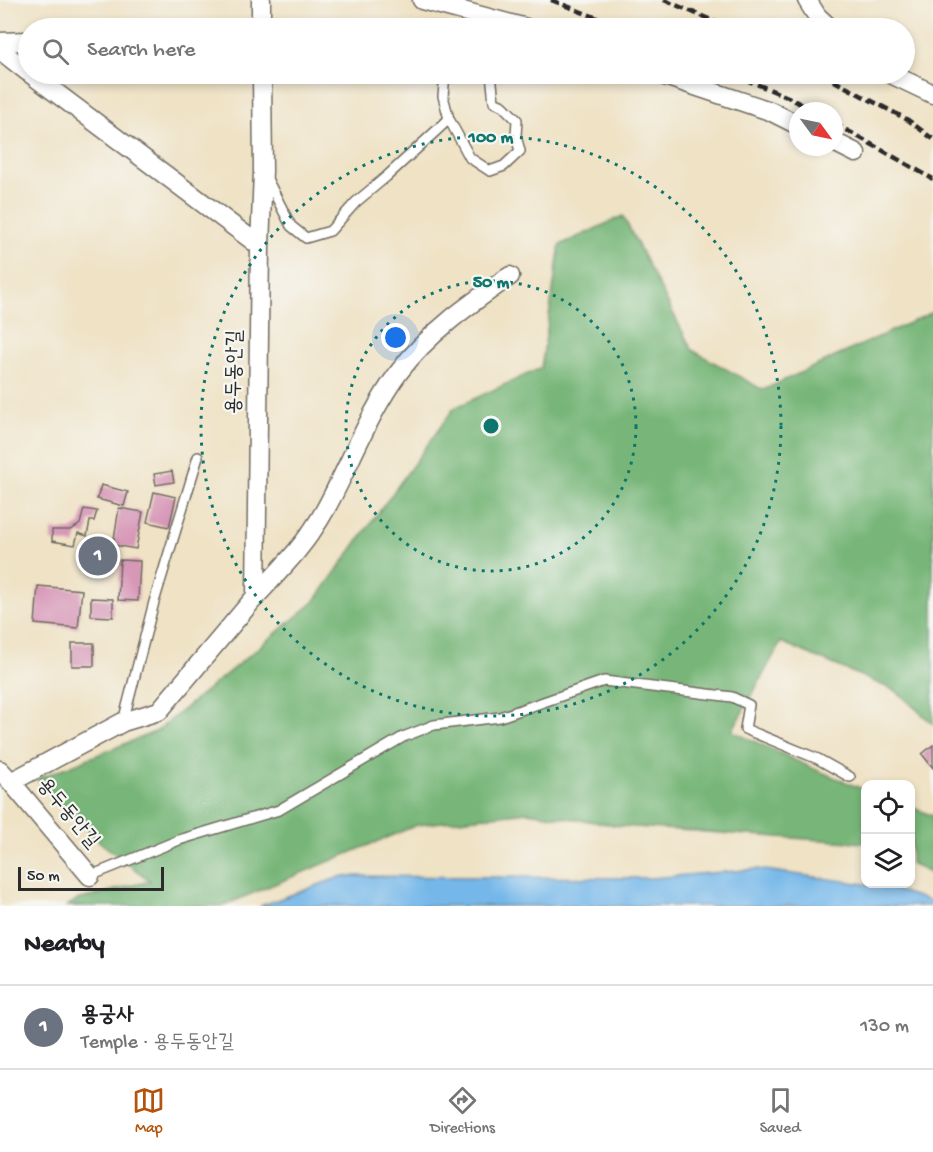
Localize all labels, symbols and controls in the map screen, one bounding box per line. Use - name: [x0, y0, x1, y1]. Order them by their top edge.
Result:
- search box: [18, 18, 915, 84]
- icon: search: [39, 35, 72, 68]
- text: Search here: [87, 38, 195, 64]
- north arrow: [789, 102, 843, 156]
- text: 100 m: [468, 128, 514, 149]
- text: 50 m: [473, 273, 510, 294]
- your location: [381, 323, 410, 352]
- street label: 용두동안길: [223, 329, 249, 414]
- centre of rings: [481, 416, 501, 436]
- pin: 1: [78, 534, 118, 578]
- street label: 용두동안길: [30, 774, 104, 854]
- map controls: [861, 780, 915, 888]
- button: locate: [861, 780, 915, 834]
- button: layers: [861, 834, 915, 888]
- scale bar: [18, 864, 164, 892]
- text: 50 m: [27, 868, 60, 887]
- text: Nearby: [24, 930, 105, 961]
- text: 용궁사: [81, 1003, 134, 1029]
- text: 1: [39, 1016, 48, 1039]
- text: 130 m: [860, 1016, 909, 1039]
- text: Temple · 용두동안길: [81, 1032, 234, 1055]
- tab: Map: [132, 1084, 165, 1139]
- tab: Directions: [430, 1084, 495, 1139]
- tab: Saved: [760, 1084, 801, 1139]

